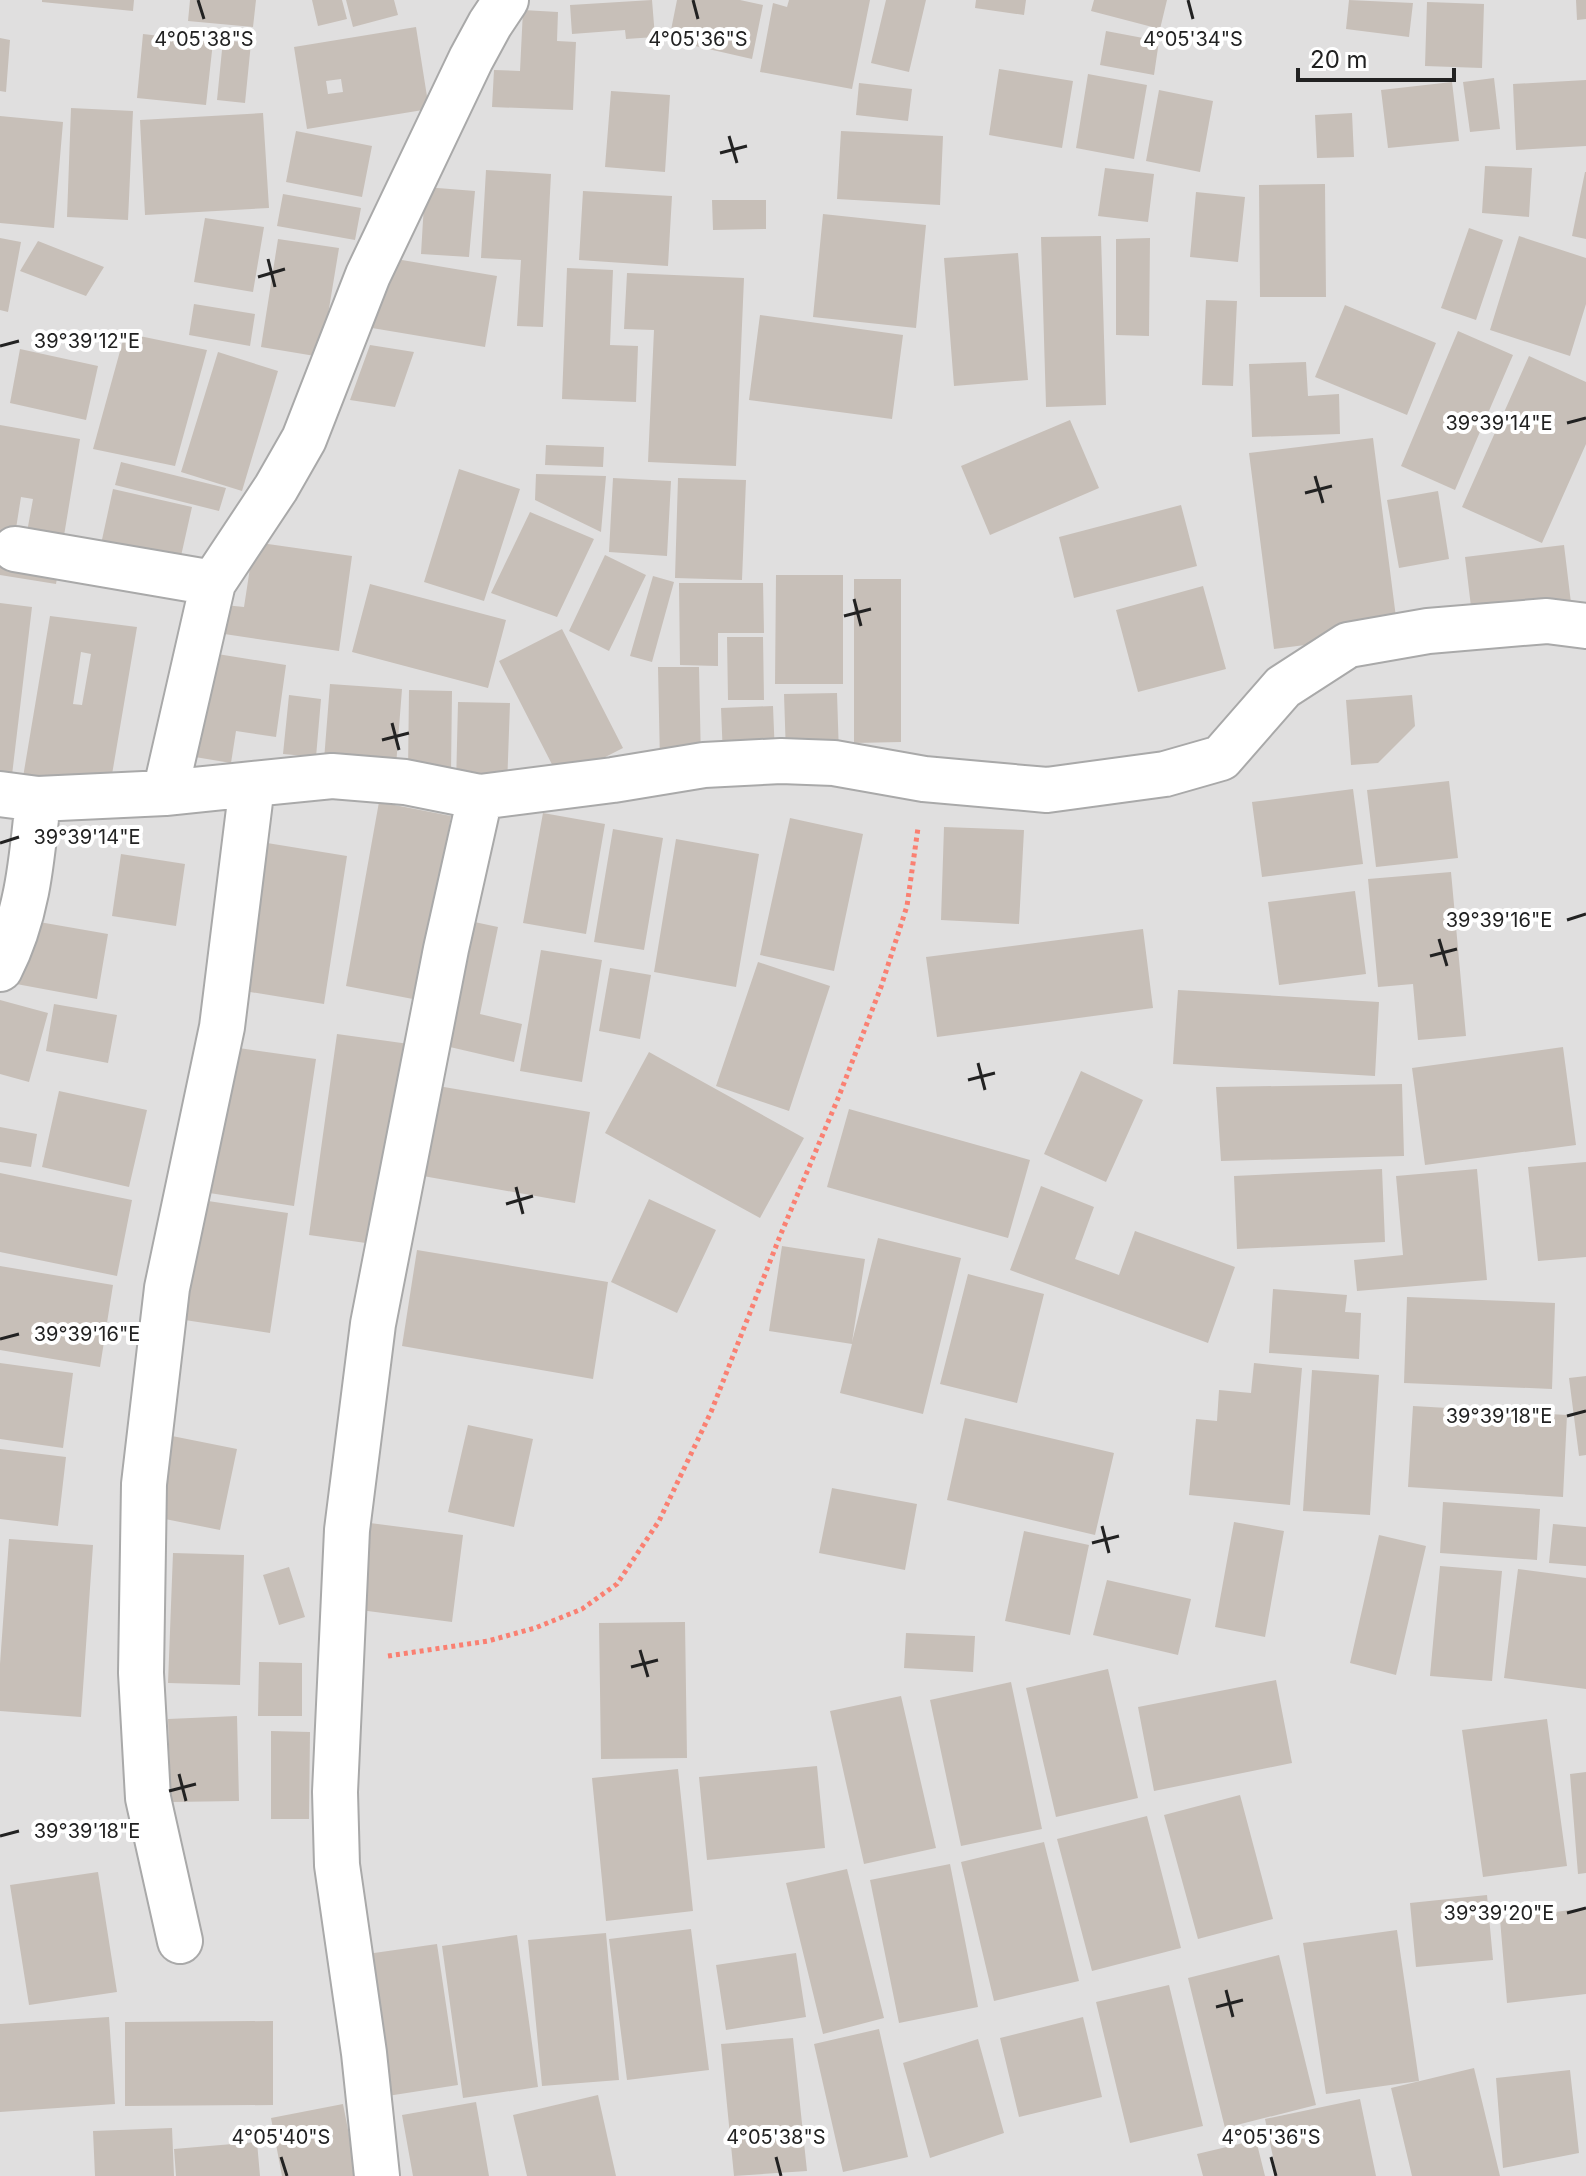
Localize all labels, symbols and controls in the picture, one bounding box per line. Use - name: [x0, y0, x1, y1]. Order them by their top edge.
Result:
- text: 4°05'38"S: [154, 27, 254, 51]
- text: 4°05'36"S: [648, 27, 748, 51]
- text: 4°05'34"S: [1143, 27, 1243, 51]
- scale bar: [1298, 32, 1454, 82]
- text: 20 m: [1310, 45, 1368, 74]
- text: 39°39'12"E: [34, 329, 140, 353]
- text: 39°39'14"E: [1445, 411, 1553, 435]
- text: 39°39'14"E: [33, 825, 141, 849]
- text: 39°39'16"E: [1446, 908, 1552, 932]
- text: 39°39'16"E: [34, 1322, 140, 1346]
- text: 39°39'18"E: [1446, 1404, 1552, 1428]
- text: 39°39'18"E: [34, 1819, 140, 1843]
- text: 39°39'20"E: [1444, 1901, 1554, 1925]
- text: 4°05'40"S: [232, 2125, 330, 2149]
- text: 4°05'38"S: [726, 2125, 826, 2149]
- text: 4°05'36"S: [1221, 2125, 1321, 2149]

